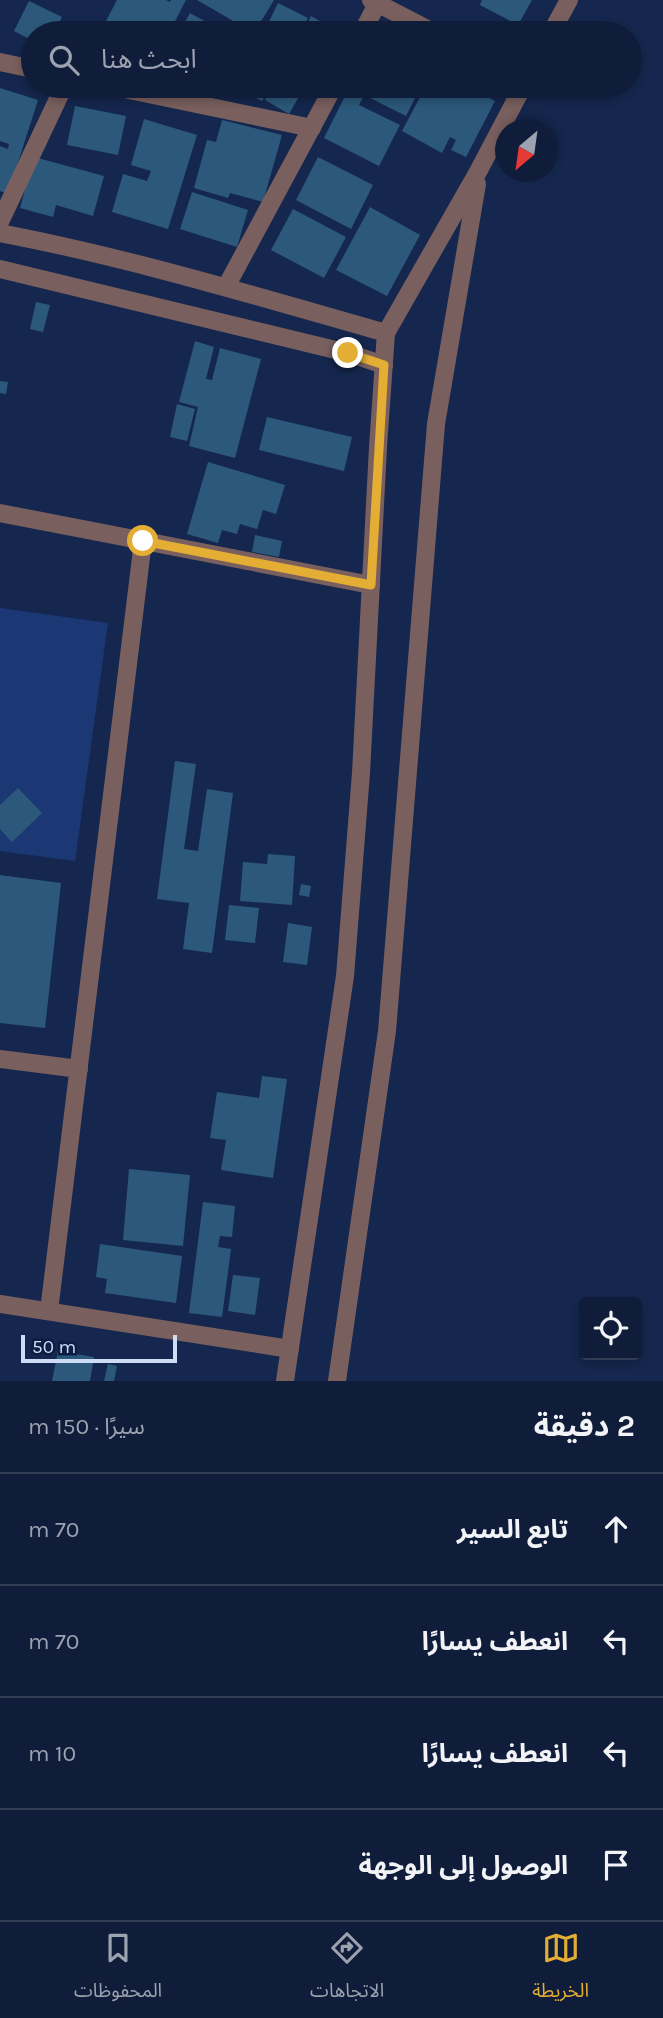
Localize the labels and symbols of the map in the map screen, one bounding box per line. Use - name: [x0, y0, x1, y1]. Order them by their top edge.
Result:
- north arrow: [495, 119, 558, 182]
- route end: [332, 337, 363, 368]
- route start: [127, 525, 158, 556]
- scale bar: [21, 1332, 177, 1364]

